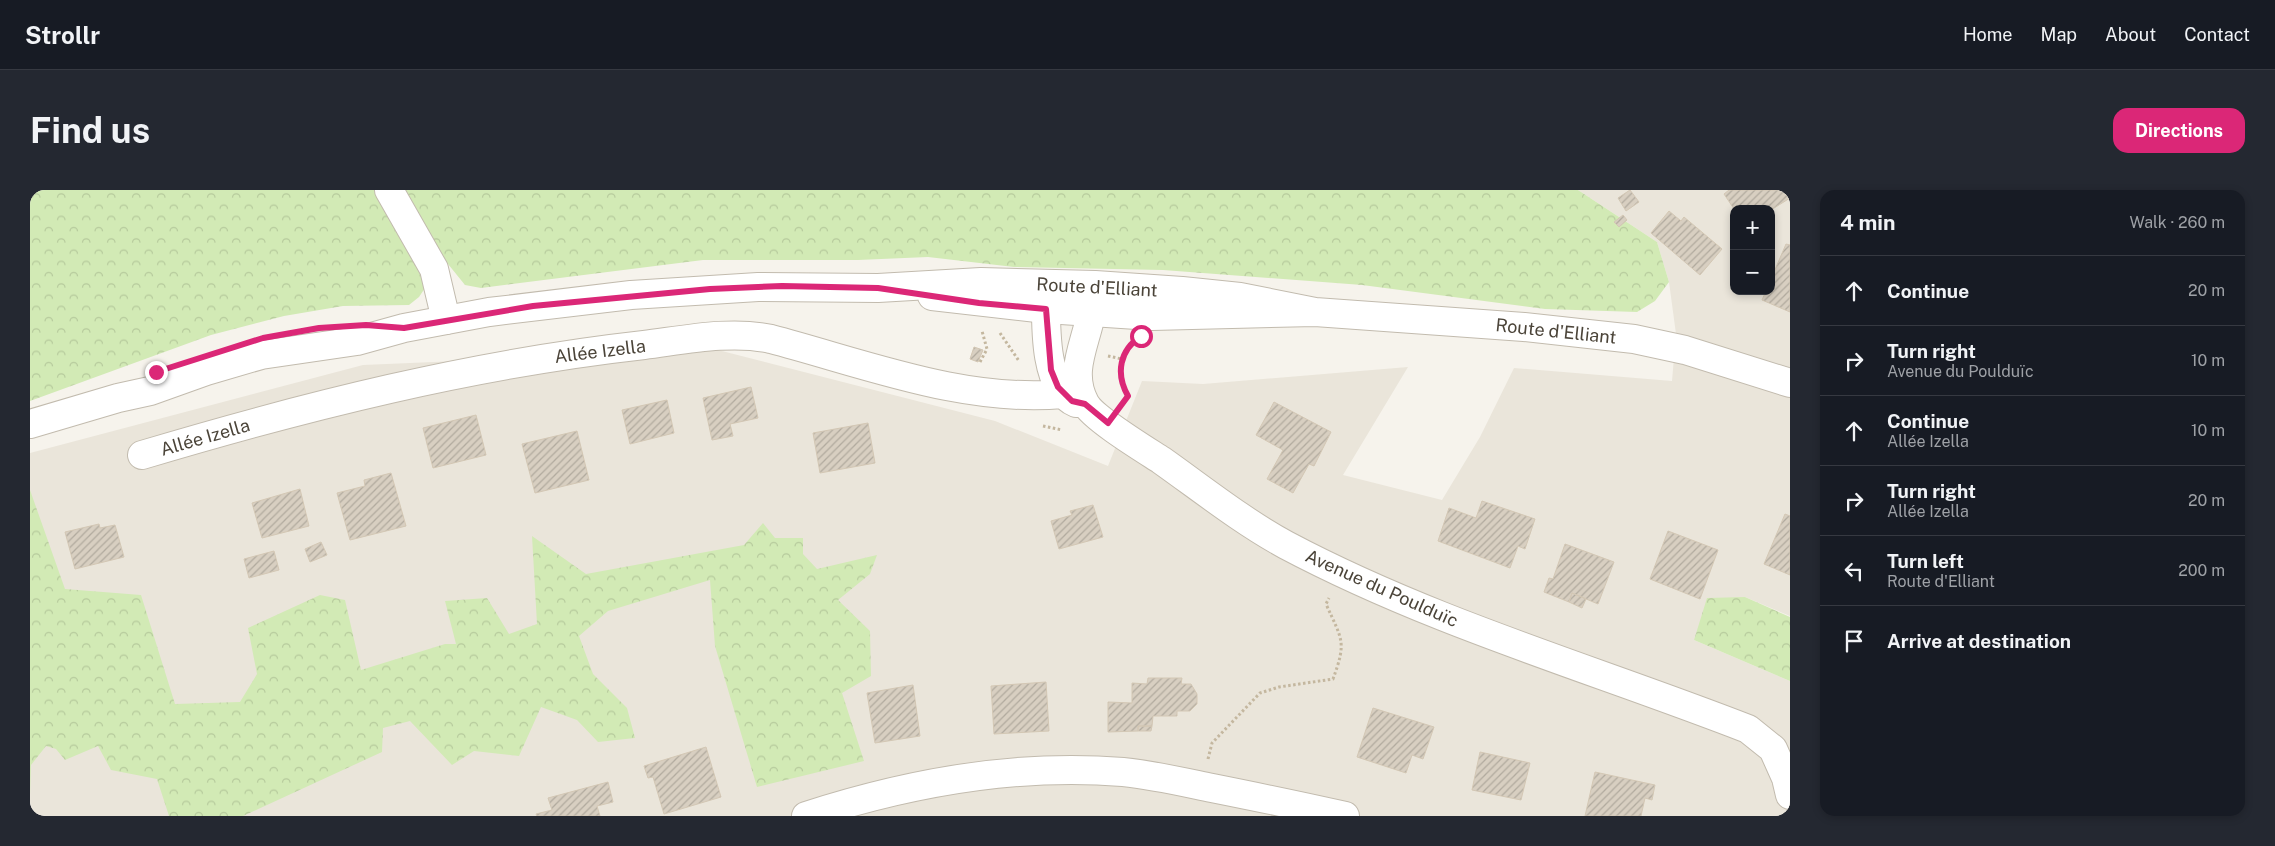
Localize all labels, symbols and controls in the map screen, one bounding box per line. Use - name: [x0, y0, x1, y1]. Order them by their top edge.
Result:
- text: Strollr: [25, 21, 100, 49]
- text: Home: [1963, 24, 2013, 45]
- text: Map: [2041, 24, 2077, 45]
- text: About: [2105, 24, 2156, 45]
- text: Contact: [2184, 24, 2250, 45]
- button: Directions: [2113, 108, 2245, 153]
- text: Find us: [30, 110, 150, 151]
- map controls: [1730, 205, 1775, 295]
- button: +: [1730, 205, 1775, 250]
- text: 4 min: [1840, 210, 1895, 235]
- text: Walk · 260 m: [2130, 213, 2225, 232]
- button: −: [1730, 250, 1775, 295]
- street label: Route d'Elliant: [1036, 273, 1158, 301]
- icon: ahead: [1840, 277, 1868, 305]
- text: Continue: [1887, 280, 1969, 302]
- text: 20 m: [2188, 281, 2225, 300]
- street label: Route d'Elliant: [1495, 314, 1617, 348]
- route start: [1130, 325, 1153, 348]
- street label: Allée Izella: [553, 335, 647, 367]
- text: Turn right: [1887, 340, 1976, 362]
- icon: right: [1840, 347, 1868, 375]
- text: 10 m: [2191, 351, 2225, 370]
- route end: [145, 361, 168, 384]
- text: Avenue du Poulduïc: [1887, 362, 2034, 381]
- text: Continue: [1887, 410, 1969, 432]
- street label: Allée Izella: [158, 414, 252, 460]
- icon: ahead: [1840, 417, 1868, 445]
- text: 10 m: [2191, 421, 2225, 440]
- text: Allée Izella: [1887, 432, 1969, 451]
- text: Turn right: [1887, 480, 1976, 502]
- icon: right: [1840, 487, 1868, 515]
- text: 20 m: [2188, 491, 2225, 510]
- text: Allée Izella: [1887, 502, 1969, 521]
- street label: Avenue du Poulduïc: [1302, 545, 1462, 631]
- text: Turn left: [1887, 550, 1964, 572]
- icon: left: [1840, 557, 1868, 585]
- text: 200 m: [2178, 561, 2225, 580]
- text: Route d'Elliant: [1887, 572, 1995, 591]
- icon: arrive: [1840, 627, 1868, 655]
- text: Arrive at destination: [1887, 630, 2071, 652]

